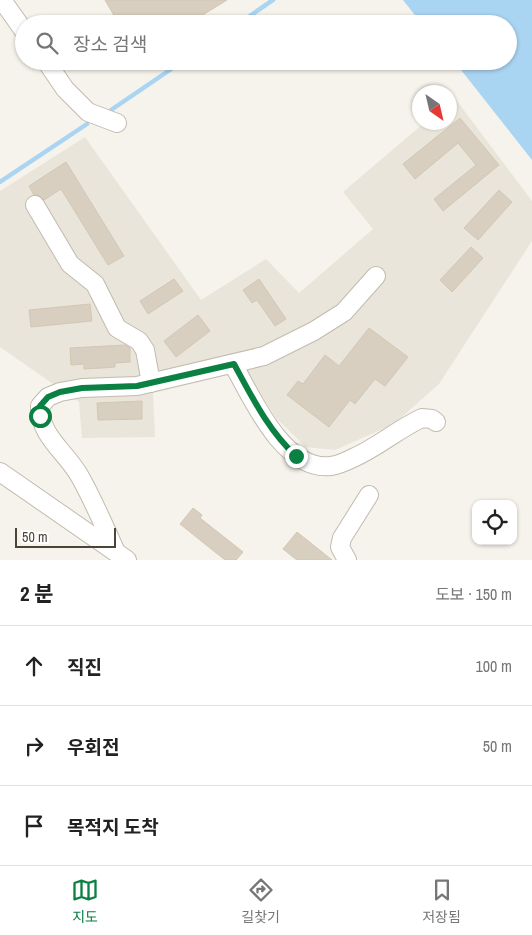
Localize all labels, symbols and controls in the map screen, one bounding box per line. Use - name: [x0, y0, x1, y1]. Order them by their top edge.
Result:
- search box: [15, 15, 517, 70]
- icon: search: [33, 29, 61, 57]
- text: 장소 검색: [73, 31, 147, 57]
- north arrow: [412, 85, 457, 130]
- route start: [29, 405, 52, 428]
- route end: [285, 445, 308, 468]
- map controls: [472, 500, 517, 545]
- button: locate: [472, 500, 517, 545]
- scale bar: [15, 525, 116, 548]
- text: 50 m: [22, 528, 48, 546]
- text: 2 분: [20, 579, 54, 608]
- text: 도보 · 150 m: [435, 583, 512, 605]
- icon: ahead: [20, 652, 48, 680]
- text: 직진: [67, 654, 102, 680]
- text: 100 m: [476, 655, 512, 677]
- icon: right: [20, 732, 48, 760]
- text: 우회전: [67, 734, 119, 760]
- text: 50 m: [483, 735, 512, 757]
- icon: arrive: [20, 812, 48, 840]
- text: 목적지 도착: [67, 814, 159, 840]
- tab: 지도: [71, 876, 99, 926]
- tab: 길찾기: [241, 876, 280, 926]
- tab: 저장됨: [422, 876, 461, 926]

